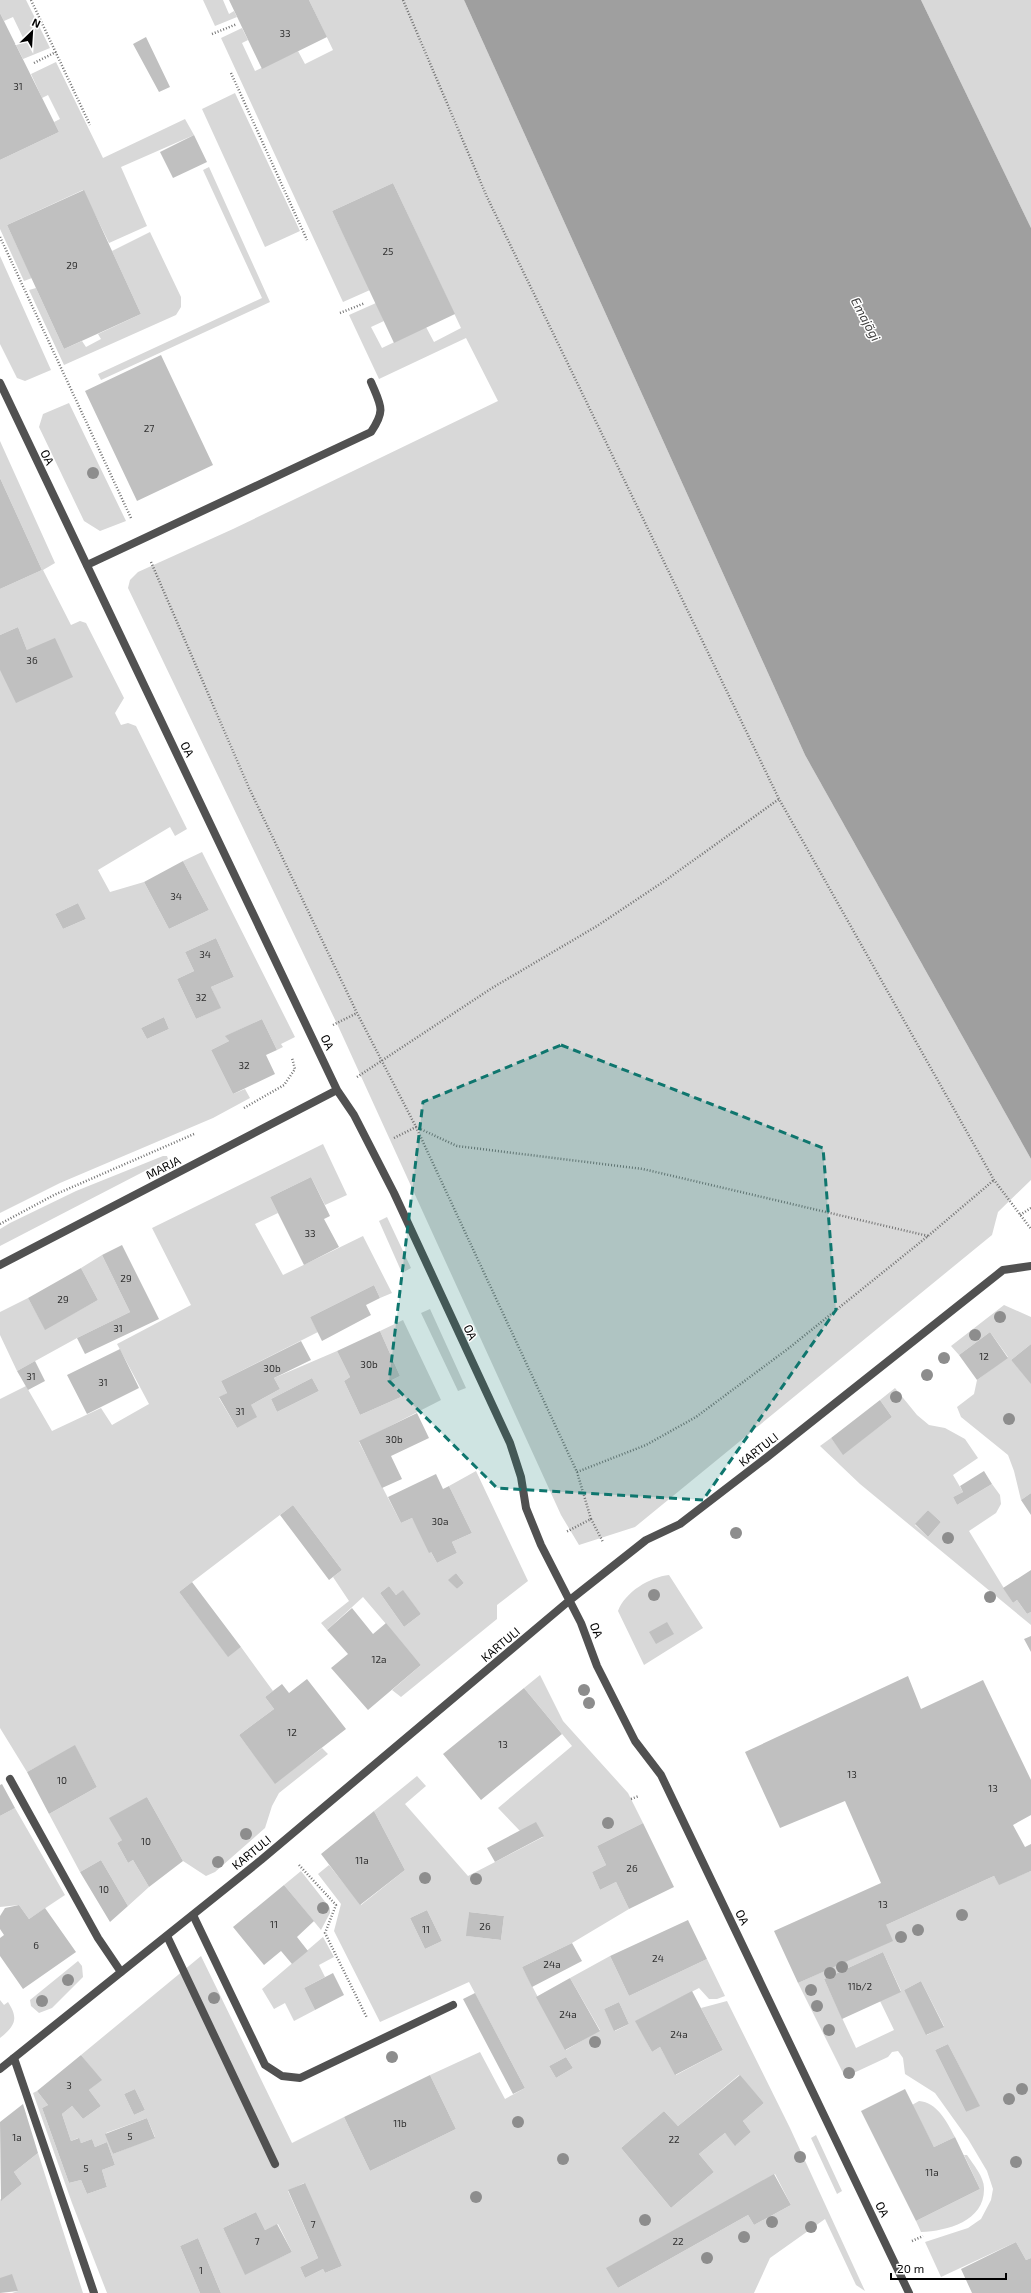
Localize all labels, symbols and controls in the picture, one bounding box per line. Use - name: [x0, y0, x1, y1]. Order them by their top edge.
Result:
- north arrow: [12, 12, 52, 52]
- text: N: [30, 15, 43, 30]
- house number: 33: [279, 27, 291, 39]
- house number: 31: [13, 80, 23, 92]
- house number: 25: [383, 245, 393, 257]
- house number: 29: [66, 259, 78, 271]
- water label: Emajõgi: [848, 294, 884, 344]
- house number: 27: [144, 422, 154, 434]
- street label: OA: [38, 447, 58, 467]
- house number: 36: [26, 654, 38, 666]
- street label: OA: [178, 739, 198, 759]
- house number: 34: [170, 890, 182, 902]
- house number: 34: [199, 948, 211, 960]
- house number: 32: [195, 991, 207, 1003]
- street label: OA: [318, 1032, 338, 1052]
- house number: 32: [238, 1059, 250, 1071]
- street label: MARJA: [143, 1152, 183, 1182]
- house number: 33: [304, 1227, 316, 1239]
- house number: 29: [120, 1272, 132, 1284]
- house number: 29: [57, 1293, 69, 1305]
- house number: 31: [113, 1322, 123, 1334]
- street label: OA: [461, 1322, 481, 1342]
- house number: 12: [979, 1350, 989, 1362]
- house number: 30b: [360, 1358, 378, 1370]
- house number: 30b: [263, 1362, 281, 1374]
- house number: 31: [26, 1370, 36, 1382]
- house number: 31: [98, 1376, 108, 1388]
- house number: 31: [235, 1405, 245, 1417]
- street label: KARTULI: [736, 1429, 780, 1469]
- house number: 30b: [385, 1433, 403, 1445]
- house number: 30a: [431, 1515, 449, 1527]
- street label: OA: [588, 1620, 606, 1640]
- street label: KARTULI: [478, 1624, 522, 1664]
- house number: 12a: [371, 1653, 387, 1665]
- house number: 12: [287, 1726, 297, 1738]
- house number: 13: [498, 1738, 508, 1750]
- house number: 13: [847, 1768, 857, 1780]
- house number: 10: [57, 1774, 67, 1786]
- house number: 13: [988, 1782, 998, 1794]
- street label: KARTULI: [229, 1832, 273, 1872]
- house number: 10: [141, 1835, 151, 1847]
- house number: 11a: [355, 1854, 369, 1866]
- house number: 26: [626, 1862, 638, 1874]
- house number: 10: [99, 1883, 109, 1895]
- house number: 13: [878, 1898, 888, 1910]
- street label: OA: [733, 1907, 753, 1927]
- house number: 11: [270, 1918, 278, 1930]
- house number: 26: [479, 1920, 491, 1932]
- house number: 11: [422, 1923, 430, 1935]
- house number: 6: [33, 1939, 39, 1951]
- house number: 24: [652, 1952, 664, 1964]
- house number: 24a: [543, 1958, 561, 1970]
- house number: 11b/2: [848, 1980, 873, 1992]
- house number: 24a: [559, 2008, 577, 2020]
- house number: 24a: [670, 2028, 688, 2040]
- house number: 3: [66, 2079, 72, 2091]
- house number: 11b: [393, 2117, 407, 2129]
- house number: 5: [127, 2130, 133, 2142]
- house number: 1a: [12, 2131, 22, 2143]
- house number: 22: [668, 2133, 680, 2145]
- house number: 5: [83, 2162, 89, 2174]
- house number: 11a: [925, 2166, 939, 2178]
- street label: OA: [873, 2199, 893, 2219]
- house number: 7: [310, 2218, 316, 2230]
- house number: 7: [254, 2235, 260, 2247]
- house number: 22: [672, 2235, 684, 2247]
- scale bar: [891, 2255, 1006, 2281]
- text: 20 m: [897, 2261, 924, 2275]
- house number: 1: [199, 2264, 203, 2276]

